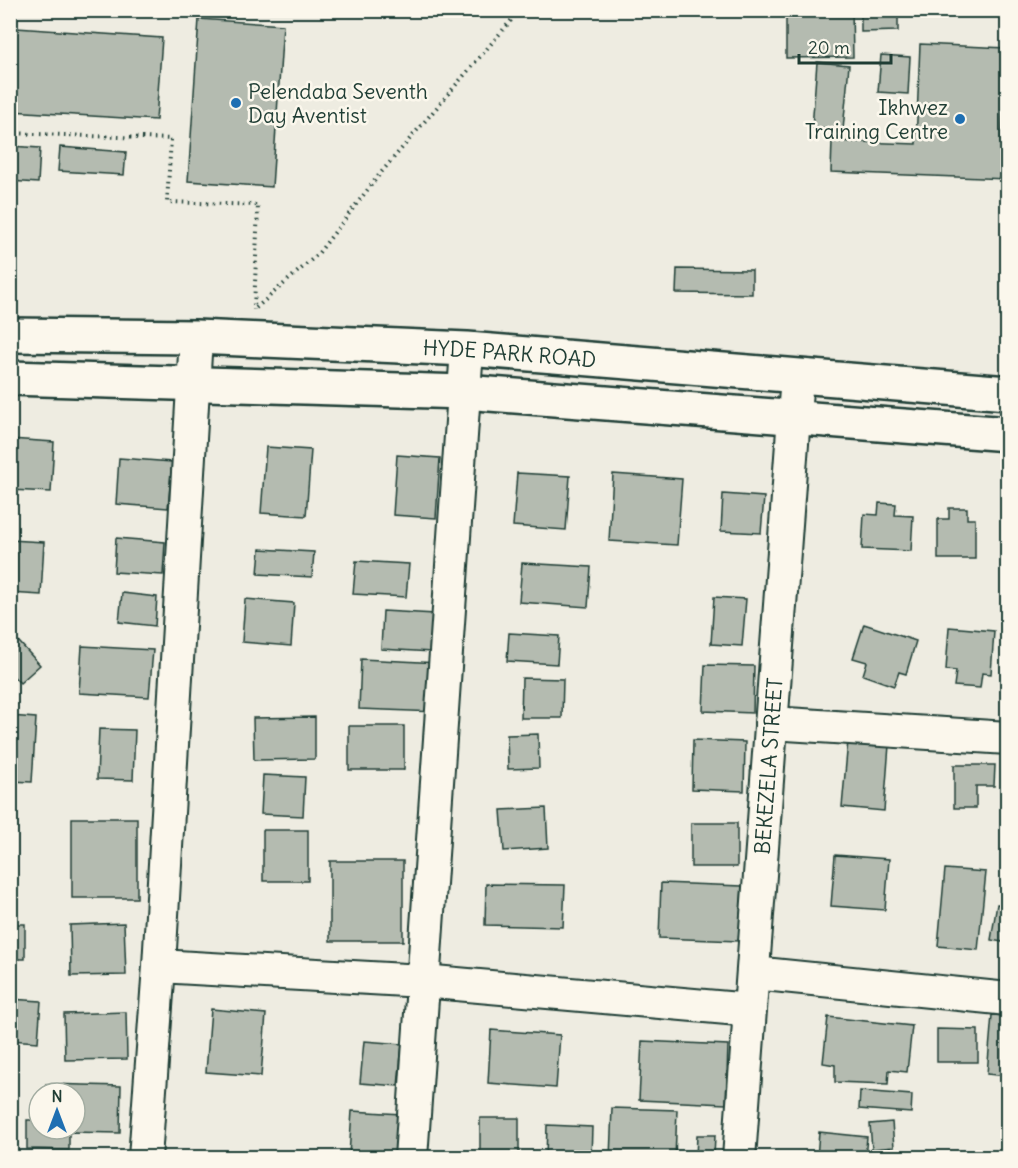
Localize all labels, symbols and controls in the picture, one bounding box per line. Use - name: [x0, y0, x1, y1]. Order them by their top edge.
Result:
- scale bar: [799, 27, 890, 65]
- text: 20 m: [808, 36, 850, 59]
- place label: Pelendaba Seventh Day Aventist: [248, 78, 428, 129]
- place label: Ikhwez Training Centre: [805, 94, 948, 145]
- marker: Pelendaba Seventh Day Aventist: [229, 96, 243, 110]
- marker: Ikhwez Training Centre: [953, 112, 967, 126]
- street label: HYDE PARK ROAD: [422, 334, 597, 373]
- street label: BEKEZELA STREET: [748, 677, 788, 855]
- north arrow: [27, 1081, 87, 1141]
- text: N: [51, 1086, 63, 1106]

